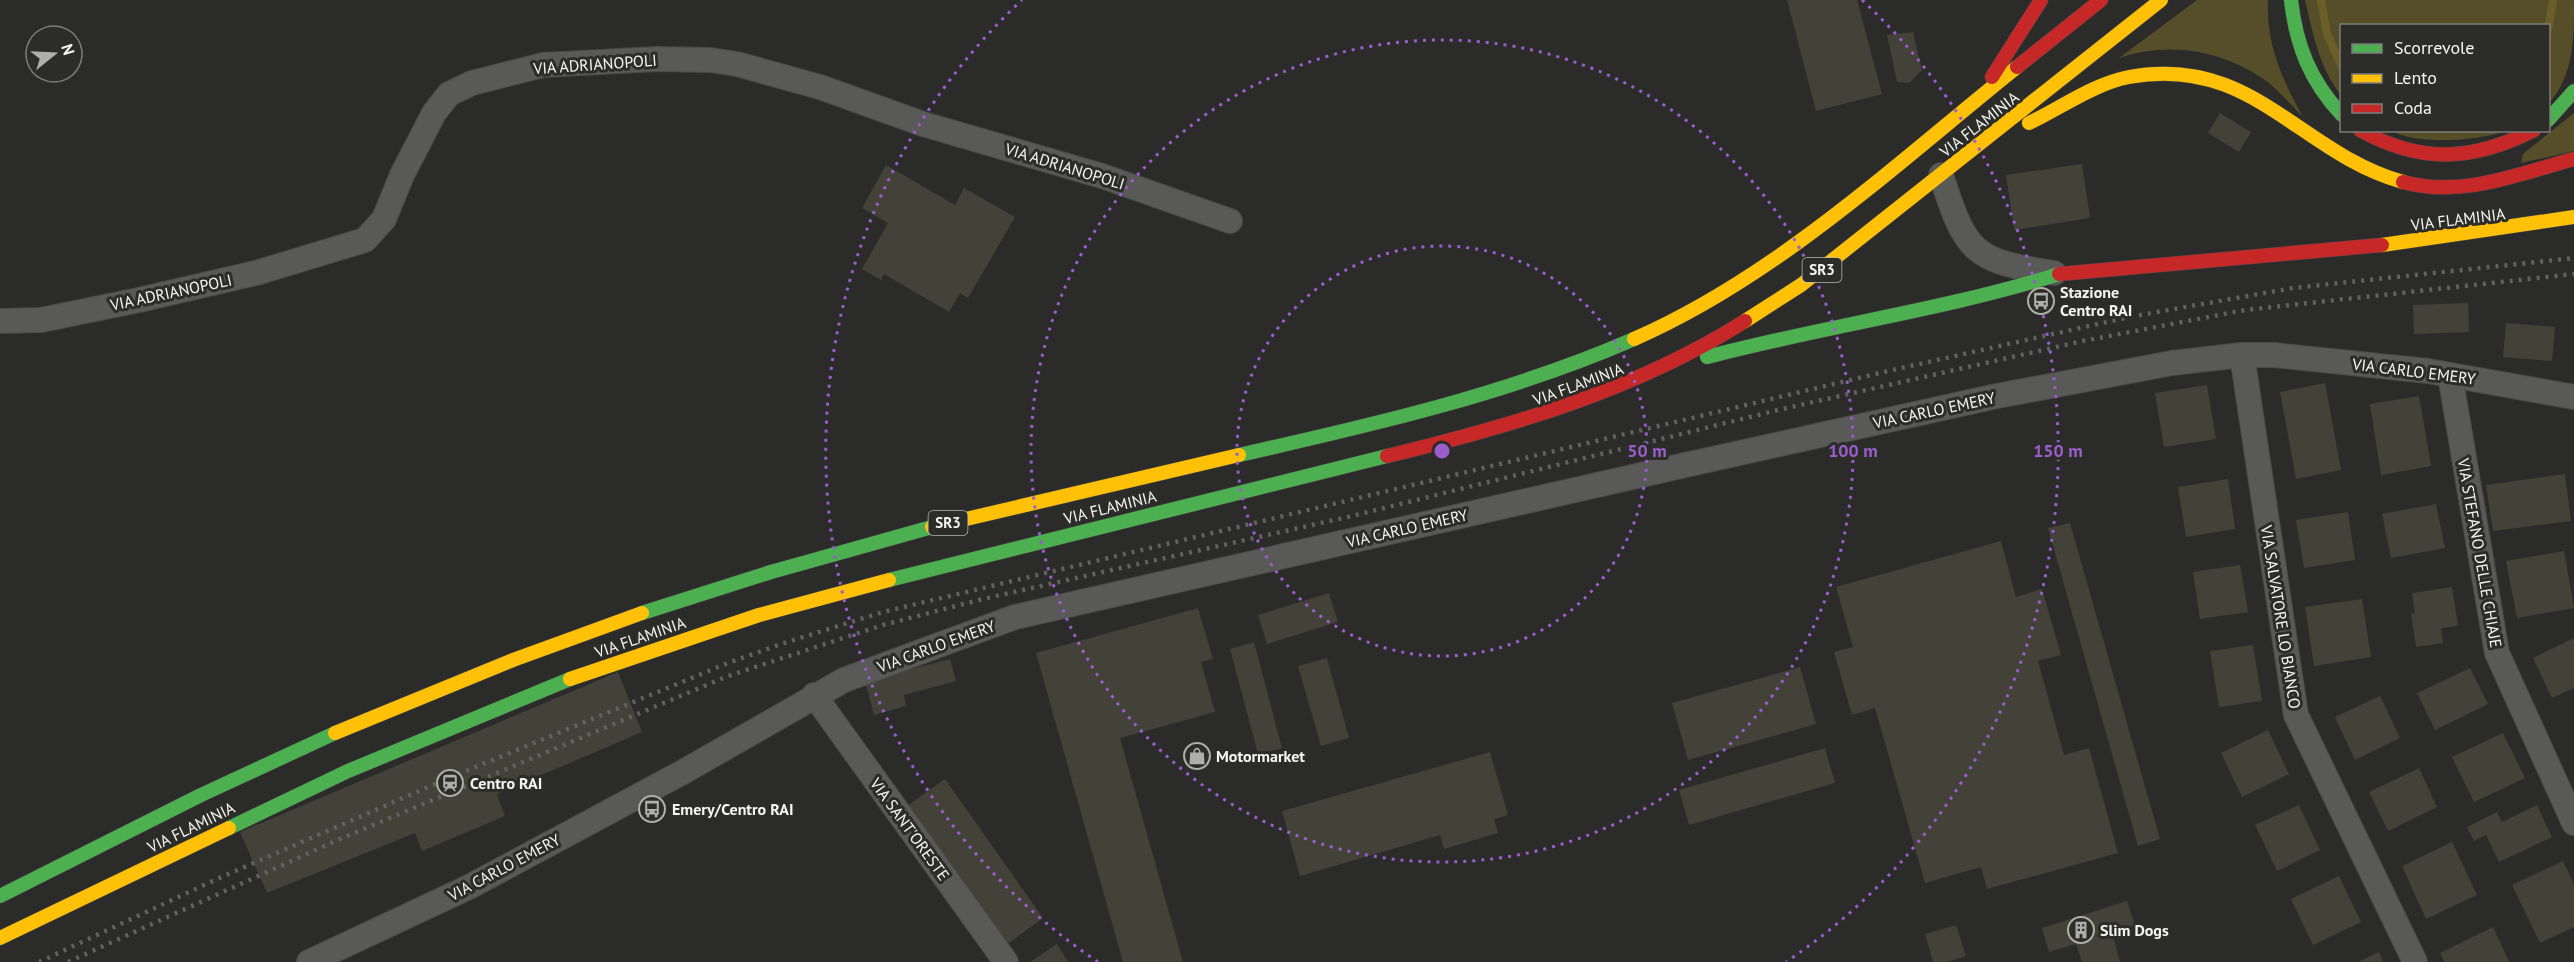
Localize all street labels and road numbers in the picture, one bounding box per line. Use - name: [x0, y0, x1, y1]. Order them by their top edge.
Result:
- street label: VIA ADRIANOPOLI: [532, 50, 657, 78]
- street label: VIA FLAMINIA: [1935, 87, 2023, 162]
- street label: VIA ADRIANOPOLI: [1002, 138, 1127, 194]
- street label: VIA FLAMINIA: [2409, 203, 2507, 235]
- road number: SR3: [1802, 258, 1842, 282]
- street label: VIA ADRIANOPOLI: [107, 269, 234, 315]
- street label: VIA CARLO EMERY: [2350, 353, 2477, 388]
- street label: VIA FLAMINIA: [1529, 358, 1627, 410]
- street label: VIA CARLO EMERY: [1870, 387, 1997, 433]
- street label: VIA STEFANO DELLE CHIAJE: [2453, 456, 2507, 649]
- street label: VIA FLAMINIA: [1061, 486, 1159, 528]
- street label: VIA CARLO EMERY: [1343, 504, 1470, 552]
- road number: SR3: [928, 511, 968, 535]
- street label: VIA SALVATORE LO BIANCO: [2256, 523, 2305, 710]
- street label: VIA FLAMINIA: [591, 612, 689, 662]
- street label: VIA CARLO EMERY: [873, 615, 998, 677]
- street label: VIA SANT'ORESTE: [865, 773, 954, 884]
- street label: VIA FLAMINIA: [143, 797, 239, 857]
- street label: VIA CARLO EMERY: [444, 829, 564, 905]

